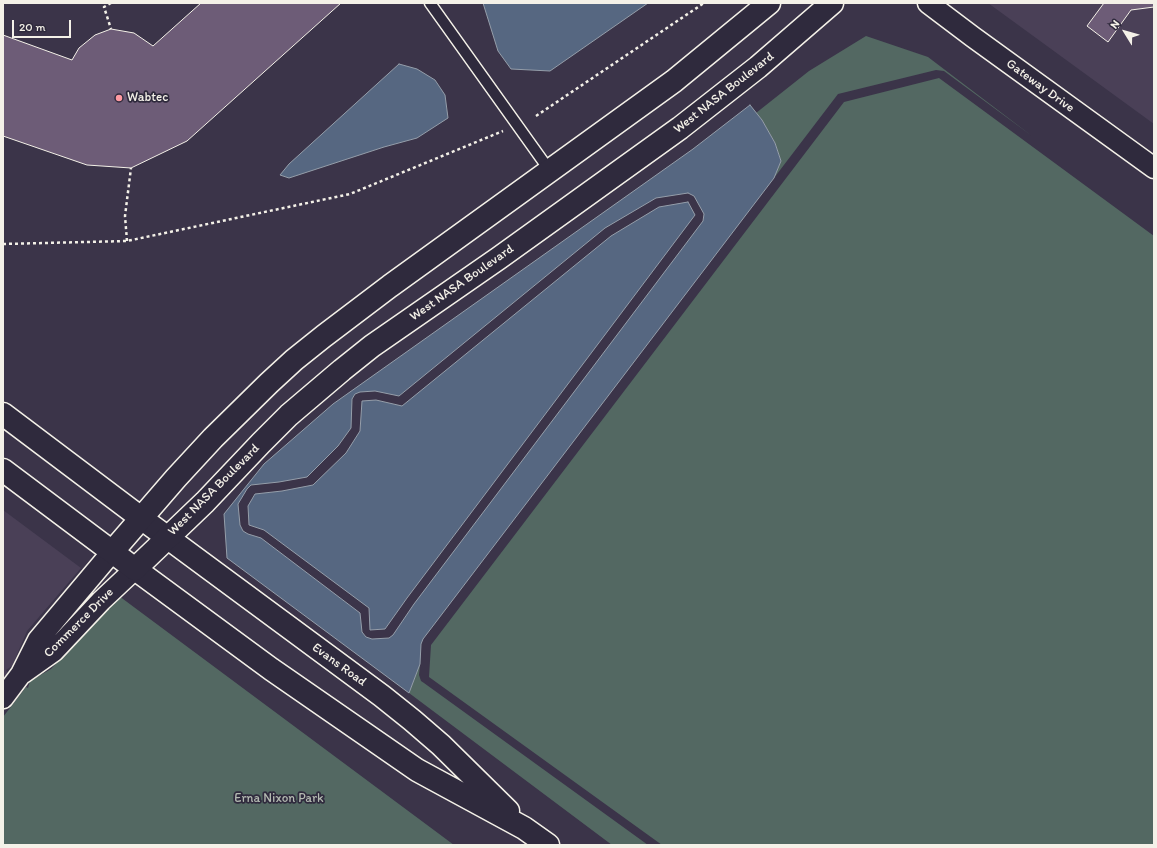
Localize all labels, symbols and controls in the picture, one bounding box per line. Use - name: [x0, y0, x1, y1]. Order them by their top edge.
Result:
- scale bar: [14, 12, 73, 38]
- north arrow: [1105, 12, 1145, 52]
- text: N: [1108, 18, 1122, 31]
- text: 20 m: [19, 20, 46, 34]
- street label: West NASA Boulevard: [671, 49, 777, 137]
- street label: Gateway Drive: [1003, 56, 1077, 116]
- place label: Wabtec: [127, 90, 168, 106]
- marker: Wabtec: [114, 93, 124, 103]
- street label: West NASA Boulevard: [407, 241, 517, 325]
- street label: West NASA Boulevard: [165, 441, 263, 539]
- street label: Commerce Drive: [41, 585, 117, 661]
- street label: Evans Road: [309, 640, 369, 690]
- park label: Erna Nixon Park: [234, 791, 324, 807]

